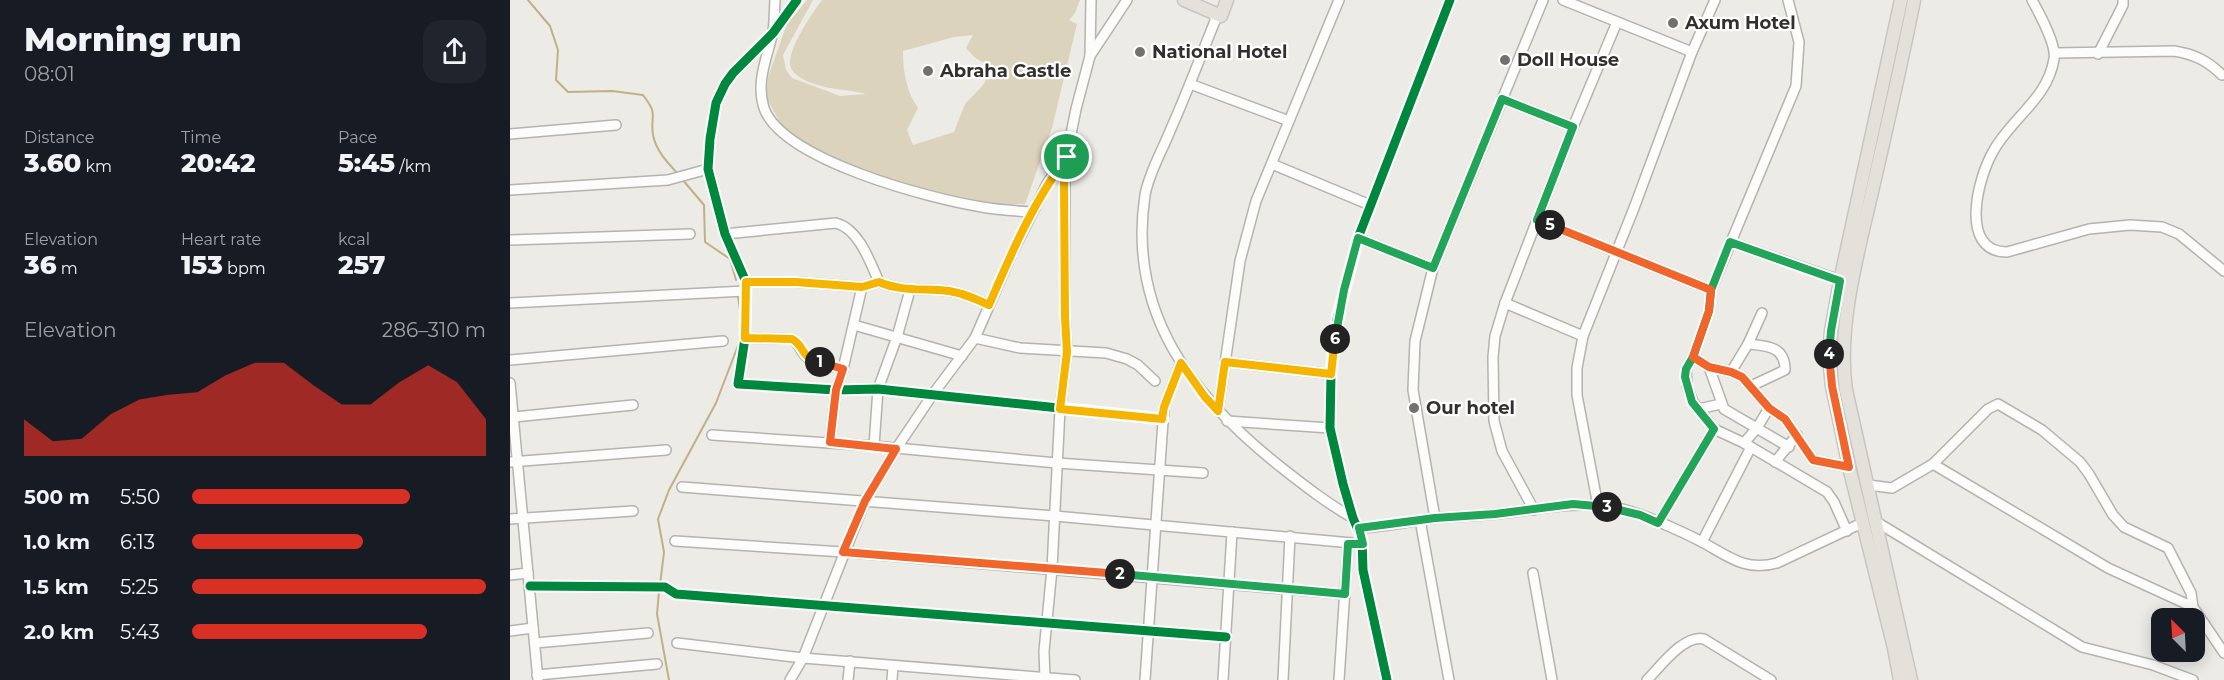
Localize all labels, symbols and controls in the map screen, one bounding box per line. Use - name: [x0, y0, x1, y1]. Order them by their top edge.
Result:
- place label: Axum Hotel: [1684, 12, 1796, 34]
- marker: Axum Hotel: [1666, 16, 1680, 30]
- text: Morning run: [24, 19, 242, 59]
- button: share: [423, 20, 486, 83]
- place label: National Hotel: [1152, 41, 1287, 63]
- marker: National Hotel: [1133, 45, 1147, 59]
- place label: Doll House: [1517, 49, 1619, 71]
- marker: Doll House: [1498, 53, 1512, 67]
- place label: Abraha Castle: [939, 60, 1071, 82]
- text: 08:01: [24, 62, 75, 86]
- marker: Abraha Castle: [921, 64, 935, 78]
- text: Distance: [24, 128, 94, 147]
- text: Time: [181, 128, 221, 147]
- text: Pace: [338, 128, 377, 147]
- pin: [1041, 131, 1092, 182]
- icon: arrive: [1050, 140, 1083, 173]
- text: 3.60: [24, 147, 81, 179]
- text: 20:42: [181, 147, 256, 179]
- text: 5:45: [338, 147, 395, 179]
- text: km: [81, 157, 112, 176]
- text: /km: [395, 157, 431, 176]
- pin: 5: [1535, 210, 1565, 240]
- text: 5: [1545, 215, 1555, 234]
- text: Elevation: [24, 230, 98, 249]
- text: Heart rate: [181, 230, 261, 249]
- text: kcal: [338, 230, 370, 249]
- text: 36: [24, 249, 57, 281]
- text: 153: [181, 249, 223, 281]
- text: 257: [338, 249, 386, 281]
- text: m: [57, 259, 78, 278]
- text: bpm: [223, 259, 266, 278]
- text: Elevation: [24, 318, 116, 342]
- text: 286–310 m: [382, 318, 486, 342]
- pin: 6: [1320, 324, 1350, 354]
- text: 6: [1330, 329, 1340, 348]
- pin: 4: [1814, 339, 1844, 369]
- text: 4: [1823, 344, 1835, 363]
- pin: 1: [805, 347, 835, 377]
- text: 1: [817, 352, 823, 371]
- place label: Our hotel: [1426, 397, 1515, 419]
- marker: Our hotel: [1407, 401, 1421, 415]
- text: 500 m: [24, 485, 90, 509]
- text: 5:50: [120, 485, 160, 509]
- pin: 3: [1592, 492, 1622, 522]
- text: 3: [1602, 497, 1612, 516]
- text: 1.0 km: [24, 530, 90, 554]
- text: 6:13: [120, 530, 155, 554]
- pin: 2: [1105, 559, 1135, 589]
- text: 2: [1115, 564, 1125, 583]
- text: 1.5 km: [24, 575, 89, 599]
- text: 5:25: [120, 575, 158, 599]
- north arrow: [2151, 608, 2205, 662]
- map controls: [2151, 608, 2205, 662]
- text: 2.0 km: [24, 620, 94, 644]
- text: 5:43: [120, 620, 160, 644]

